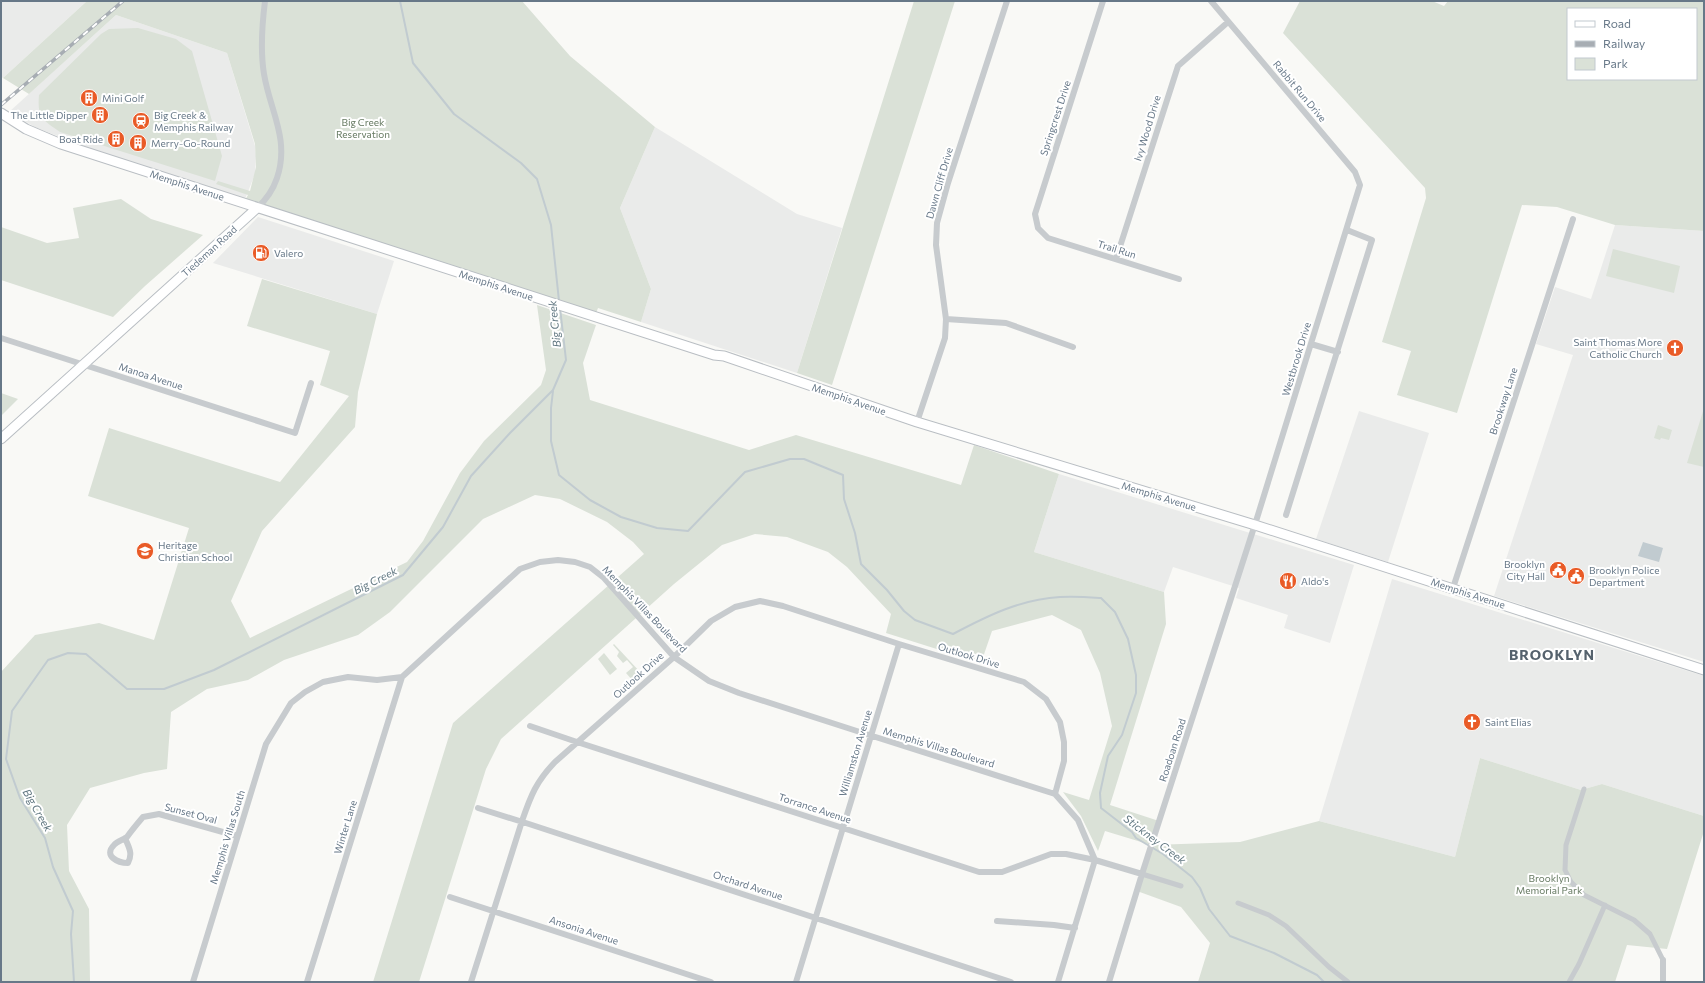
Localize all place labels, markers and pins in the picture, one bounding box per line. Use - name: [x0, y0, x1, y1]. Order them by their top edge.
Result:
- building icon: Mini Golf: [79, 88, 99, 108]
- place label: Mini Golf: [102, 92, 144, 104]
- building icon: The Little Dipper: [90, 105, 110, 125]
- place label: The Little Dipper: [10, 109, 87, 121]
- place label: Big Creek & Memphis Railway: [154, 109, 233, 133]
- station icon: Big Creek & Memphis Railway: [131, 111, 151, 131]
- building icon: Boat Ride: [106, 129, 126, 149]
- place label: Boat Ride: [59, 133, 103, 145]
- building icon: Merry-Go-Round: [128, 133, 148, 153]
- place label: Merry-Go-Round: [151, 137, 230, 149]
- fuel station icon: Valero: [251, 243, 271, 263]
- place label: Valero: [274, 247, 303, 259]
- place label: Saint Thomas More Catholic Church: [1573, 336, 1662, 360]
- church icon: Saint Thomas More Catholic Church: [1665, 338, 1685, 358]
- place label: Heritage Christian School: [158, 539, 232, 563]
- school or university icon: Heritage Christian School: [135, 541, 155, 561]
- place label: Brooklyn City Hall: [1504, 558, 1545, 582]
- public building icon: Brooklyn City Hall: [1548, 560, 1568, 580]
- place label: Brooklyn Police Department: [1589, 564, 1659, 588]
- public building icon: Brooklyn Police Department: [1566, 566, 1586, 586]
- restaurant icon: Aldo's: [1278, 571, 1298, 591]
- place label: Aldo's: [1301, 575, 1329, 587]
- church icon: Saint Elias: [1462, 712, 1482, 732]
- place label: Saint Elias: [1485, 716, 1532, 728]

